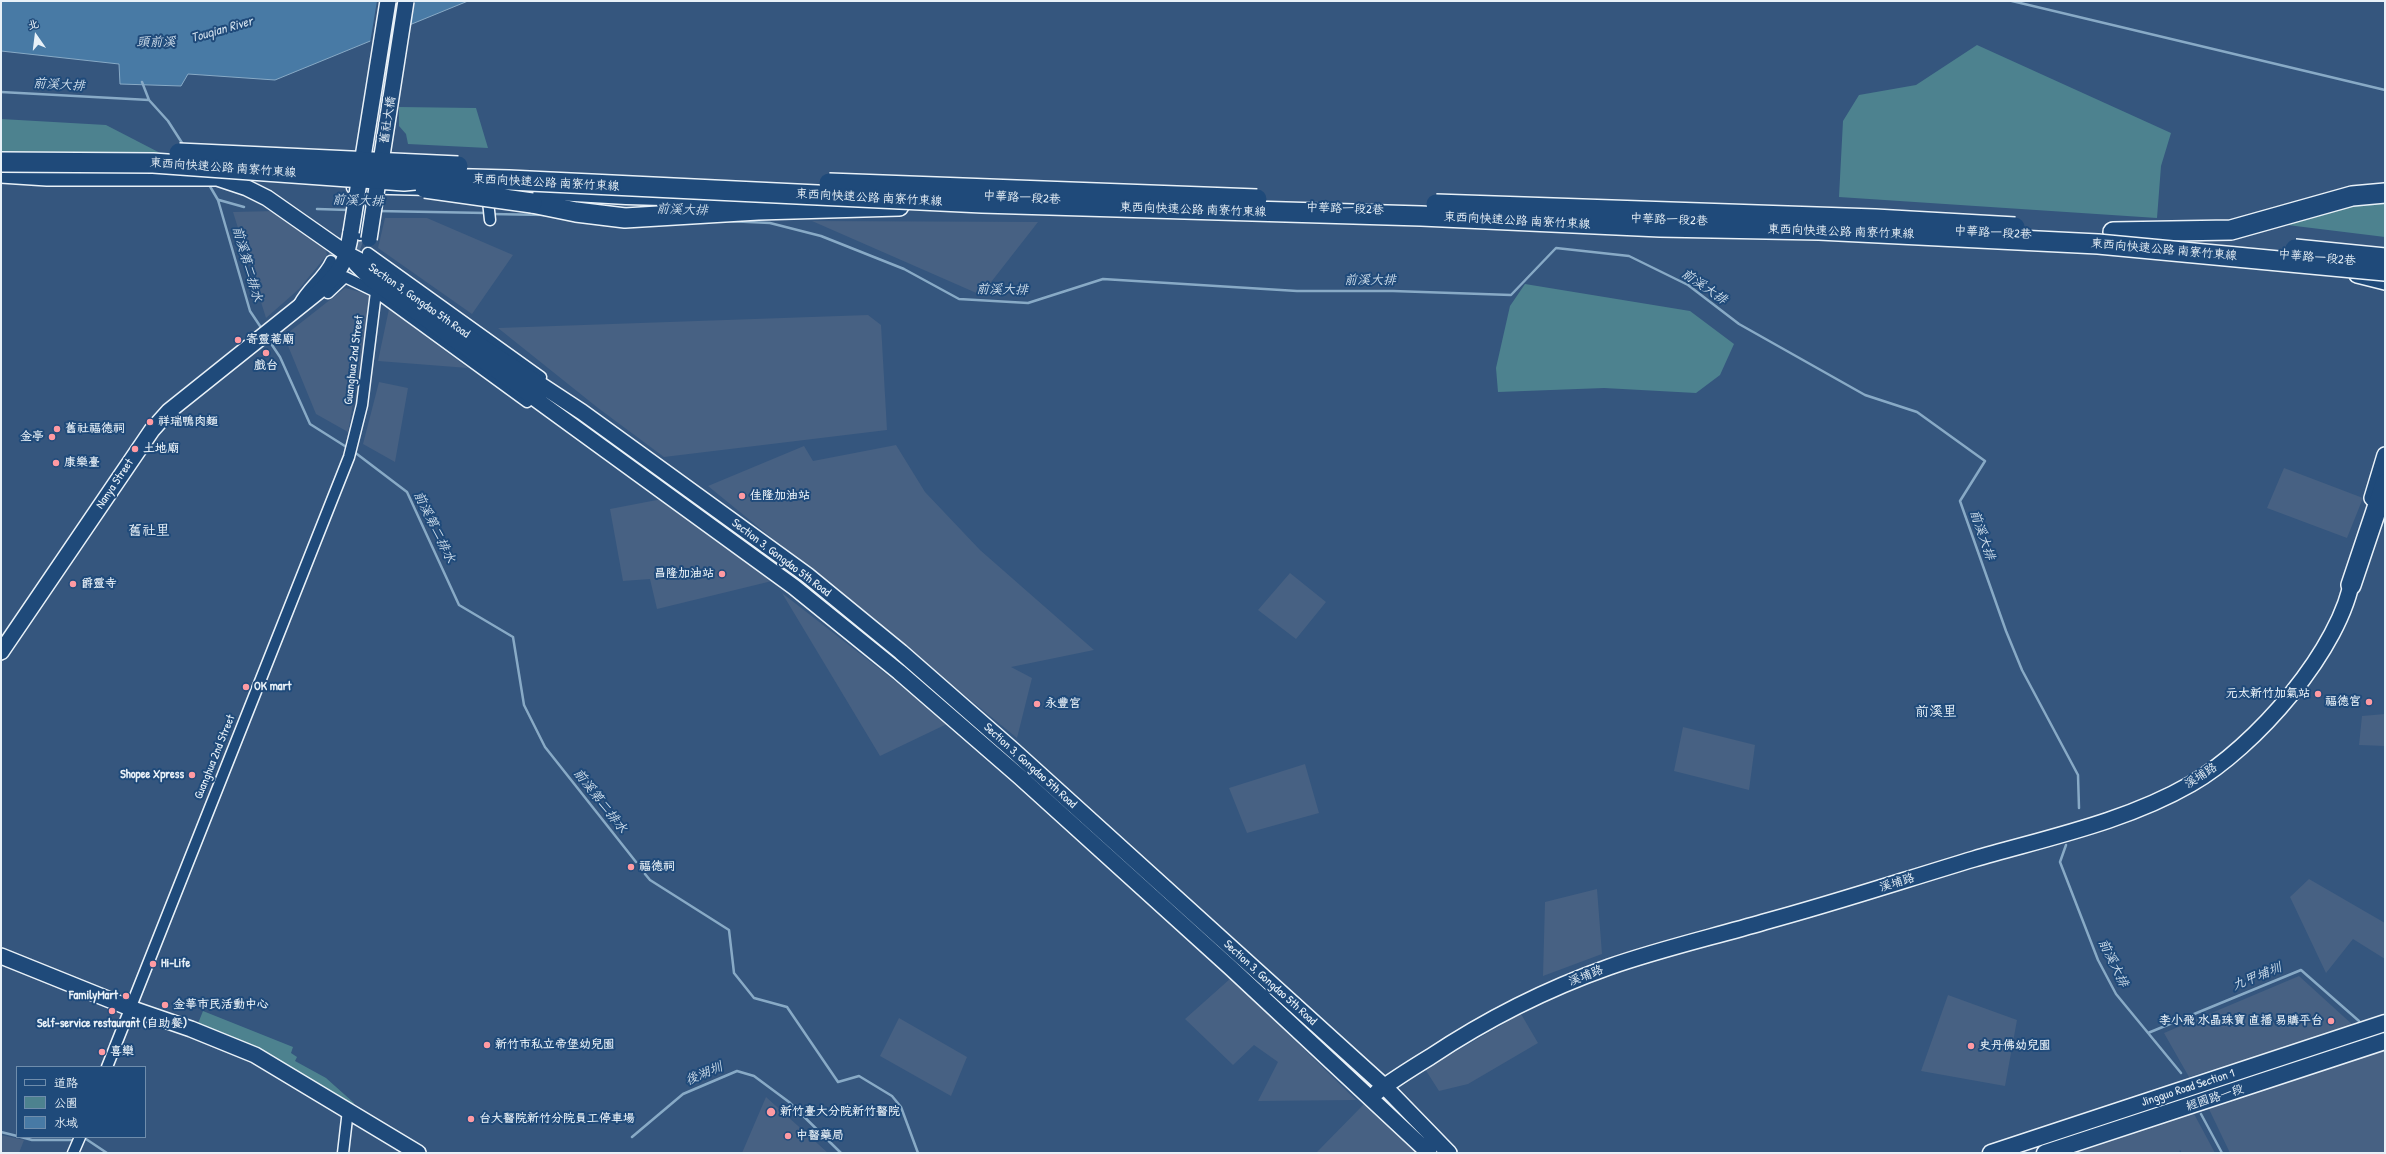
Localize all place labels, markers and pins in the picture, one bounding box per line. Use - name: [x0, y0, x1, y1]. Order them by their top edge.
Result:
- place label: 寄靈菴廟: [246, 333, 294, 347]
- marker: 寄靈菴廟: [233, 335, 243, 345]
- marker: 戲台: [261, 348, 271, 358]
- place label: 戲台: [254, 359, 278, 373]
- place label: 祥瑞鴨肉麵: [158, 415, 218, 429]
- marker: 祥瑞鴨肉麵: [145, 417, 155, 427]
- place label: 舊社福德祠: [65, 422, 125, 436]
- marker: 舊社福德祠: [52, 424, 62, 434]
- place label: 金亭: [20, 430, 44, 444]
- marker: 金亭: [47, 432, 57, 442]
- place label: 土地廟: [143, 442, 179, 456]
- marker: 土地廟: [130, 444, 140, 454]
- place label: 康樂臺: [64, 456, 100, 470]
- marker: 康樂臺: [51, 458, 61, 468]
- place label: 佳隆加油站: [750, 489, 810, 503]
- marker: 佳隆加油站: [737, 491, 747, 501]
- place label: 昌隆加油站: [654, 567, 714, 581]
- marker: 昌隆加油站: [717, 569, 727, 579]
- place label: 爵靈寺: [81, 577, 117, 591]
- marker: 爵靈寺: [68, 579, 78, 589]
- place label: OK mart: [254, 680, 291, 694]
- marker: OK mart: [241, 682, 251, 692]
- place label: 元太新竹加氣站: [2226, 687, 2310, 701]
- marker: 元太新竹加氣站: [2313, 689, 2323, 699]
- place label: 福德宮: [2325, 695, 2361, 709]
- place label: 永豐宮: [1045, 697, 1081, 711]
- marker: 福德宮: [2364, 697, 2374, 707]
- marker: 永豐宮: [1032, 699, 1042, 709]
- place label: Shopee Xpress: [120, 768, 184, 782]
- marker: Shopee Xpress: [187, 770, 197, 780]
- place label: 福德祠: [639, 860, 675, 874]
- marker: 福德祠: [626, 862, 636, 872]
- place label: Hi-Life: [161, 957, 190, 971]
- marker: Hi-Life: [148, 959, 158, 969]
- place label: FamilyMart: [69, 989, 118, 1003]
- marker: FamilyMart: [121, 991, 131, 1001]
- place label: 金華市民活動中心: [173, 998, 269, 1012]
- marker: 金華市民活動中心: [160, 1000, 170, 1010]
- marker: Self-service restaurant (自助餐): [107, 1006, 117, 1016]
- place label: 李小飛 水晶珠寶 直播 易購平台: [2159, 1014, 2323, 1028]
- marker: 李小飛 水晶珠寶 直播 易購平台: [2326, 1016, 2336, 1026]
- place label: Self-service restaurant (自助餐): [37, 1017, 187, 1031]
- place label: 新竹市私立帝堡幼兒園: [495, 1038, 615, 1052]
- place label: 史丹佛幼兒園: [1979, 1039, 2051, 1053]
- marker: 新竹市私立帝堡幼兒園: [482, 1040, 492, 1050]
- marker: 史丹佛幼兒園: [1966, 1041, 1976, 1051]
- place label: 喜欒: [110, 1045, 134, 1059]
- marker: 喜欒: [97, 1047, 107, 1057]
- place label: 新竹臺大分院新竹醫院: [780, 1105, 900, 1119]
- marker: 新竹臺大分院新竹醫院: [765, 1106, 777, 1118]
- place label: 台大醫院新竹分院員工停車場: [479, 1112, 635, 1126]
- marker: 台大醫院新竹分院員工停車場: [466, 1114, 476, 1124]
- place label: 中醫藥局: [796, 1129, 844, 1143]
- marker: 中醫藥局: [783, 1131, 793, 1141]

